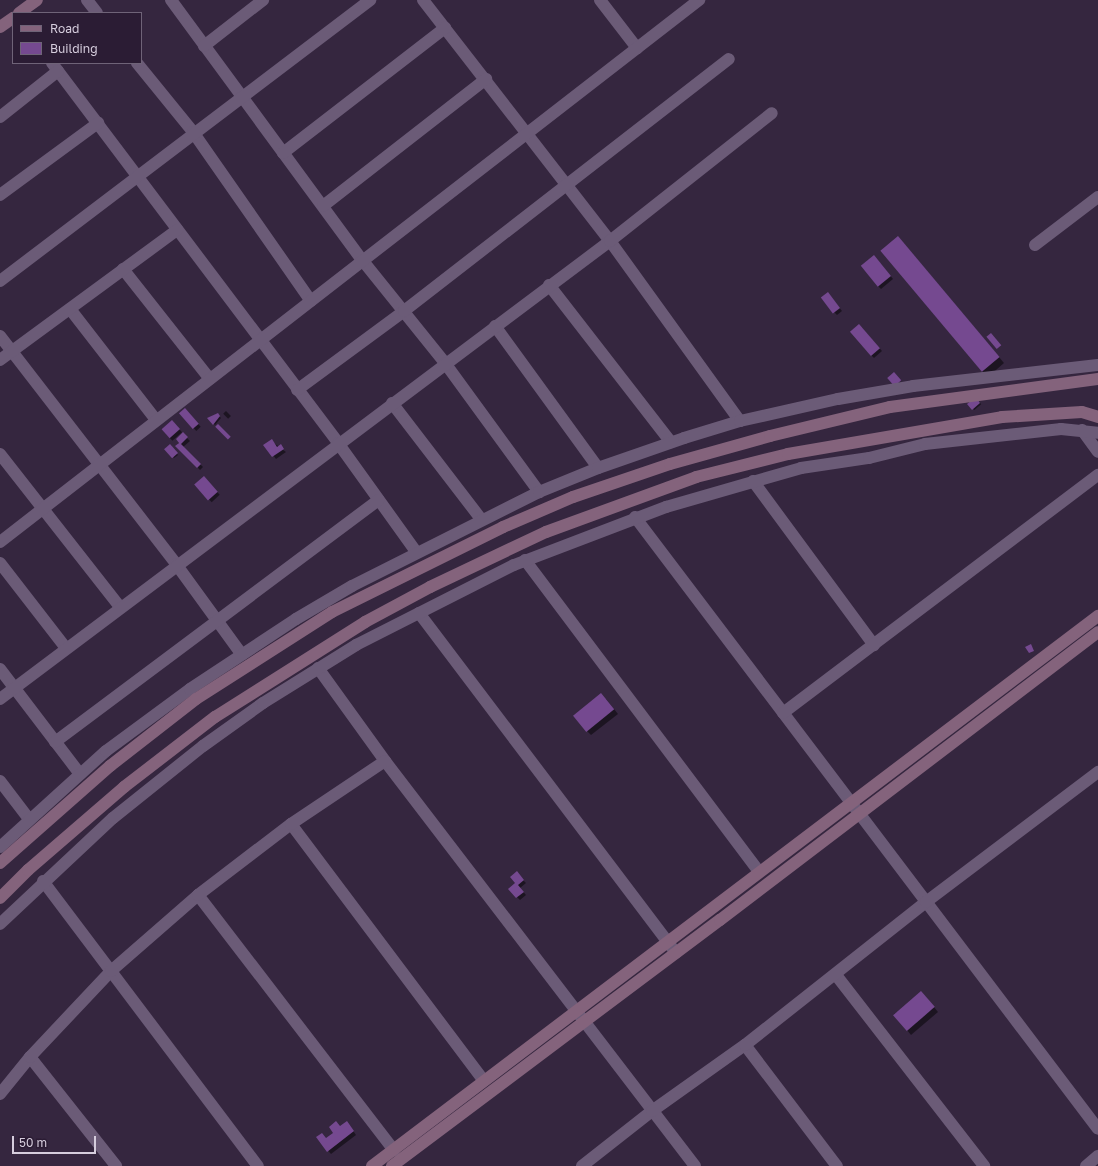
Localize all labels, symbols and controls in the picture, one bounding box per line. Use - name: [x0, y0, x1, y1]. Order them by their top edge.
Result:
- legend: [12, 12, 142, 64]
- text: Road: [50, 21, 79, 36]
- text: Building: [50, 41, 98, 56]
- scale bar: [14, 1128, 98, 1154]
- text: 50 m: [19, 1135, 47, 1150]

